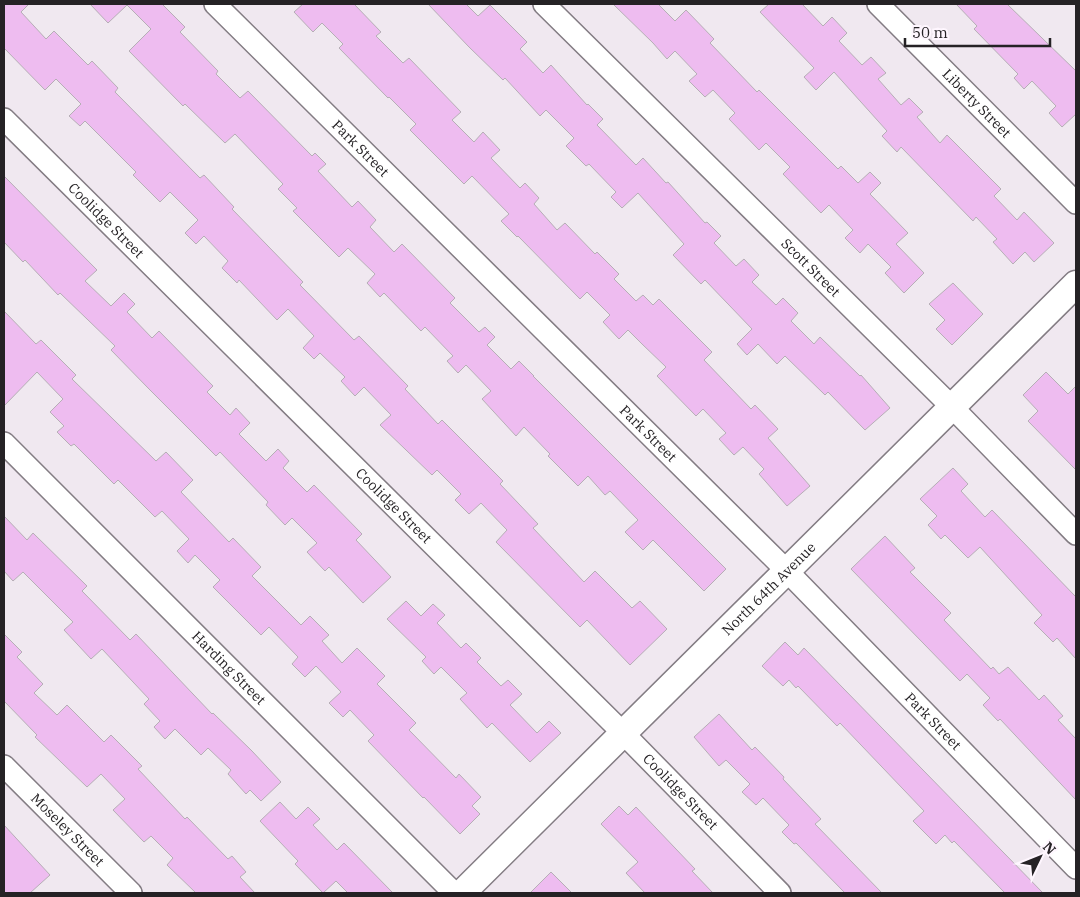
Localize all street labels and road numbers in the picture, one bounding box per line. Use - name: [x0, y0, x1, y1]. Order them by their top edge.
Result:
- street label: Liberty Street: [939, 65, 1015, 142]
- street label: Park Street: [328, 116, 393, 181]
- street label: Coolidge Street: [64, 179, 148, 262]
- street label: Scott Street: [778, 235, 844, 301]
- street label: Park Street: [616, 401, 681, 466]
- street label: Coolidge Street: [352, 464, 436, 547]
- street label: North 64th Avenue: [718, 538, 819, 639]
- street label: Harding Street: [188, 627, 270, 709]
- street label: Park Street: [901, 689, 965, 754]
- street label: Coolidge Street: [639, 750, 722, 834]
- street label: Moseley Street: [27, 789, 108, 870]

